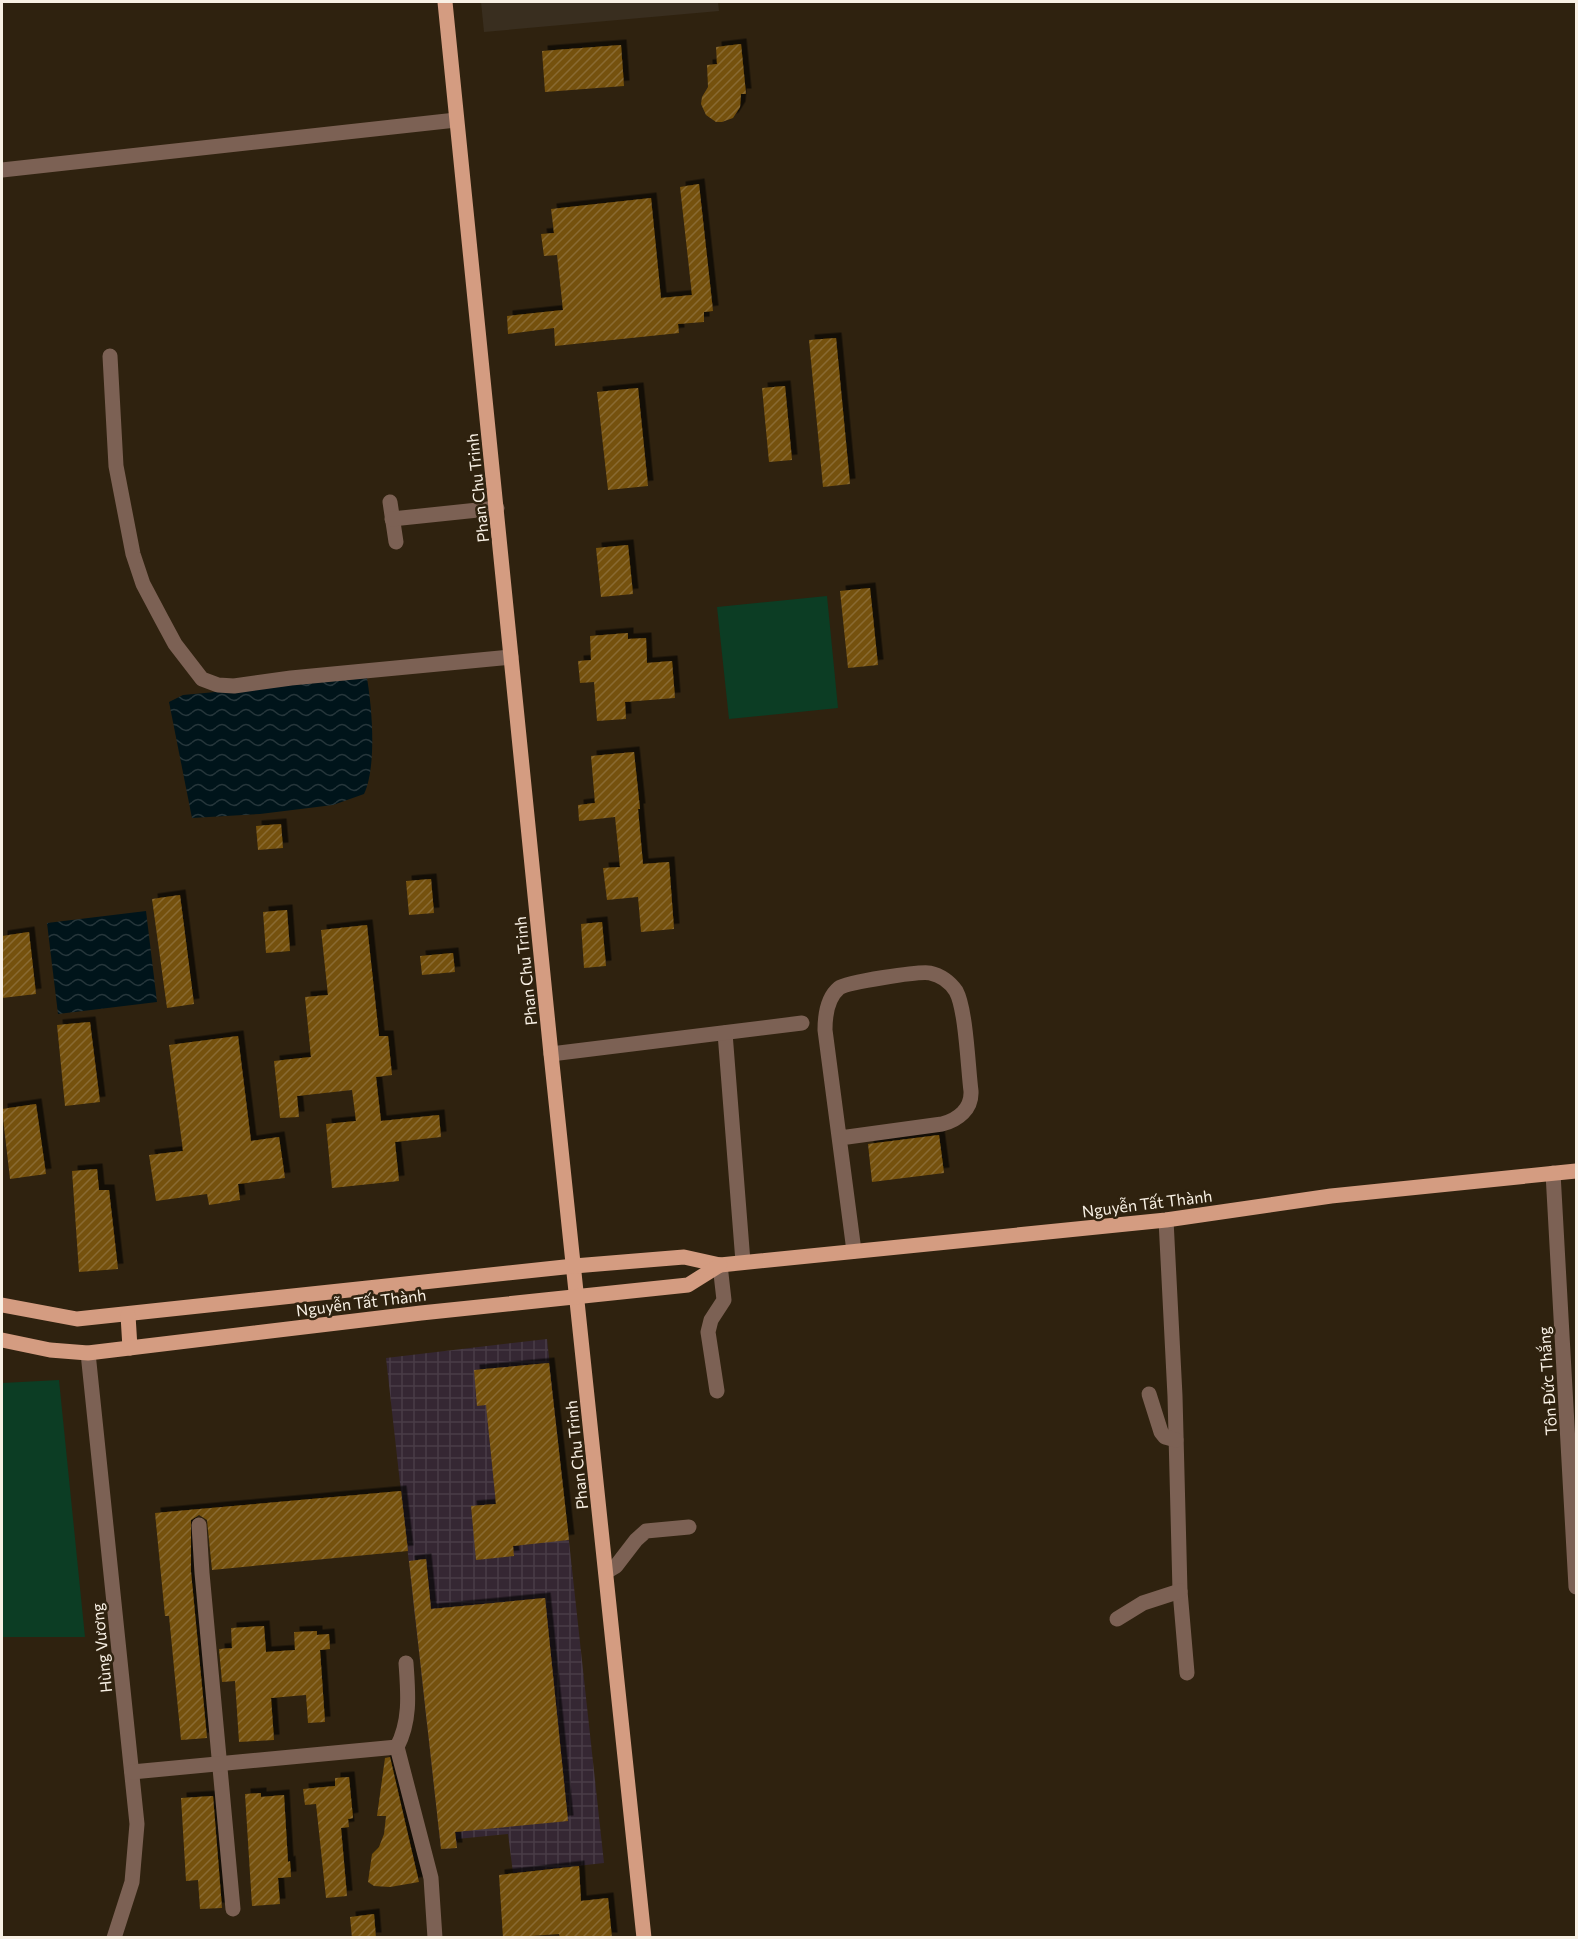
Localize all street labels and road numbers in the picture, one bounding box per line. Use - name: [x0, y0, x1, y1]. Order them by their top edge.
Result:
- street label: Phan Chu Trinh: [462, 432, 492, 544]
- street label: Phan Chu Trinh: [510, 915, 540, 1027]
- street label: Nguyễn Tất Thành: [1081, 1186, 1213, 1220]
- street label: Nguyễn Tất Thành: [295, 1285, 427, 1319]
- street label: Tôn Đức Thắng: [1534, 1326, 1560, 1436]
- street label: Phan Chu Trinh: [561, 1399, 591, 1511]
- street label: Hùng Vương: [87, 1602, 115, 1694]

